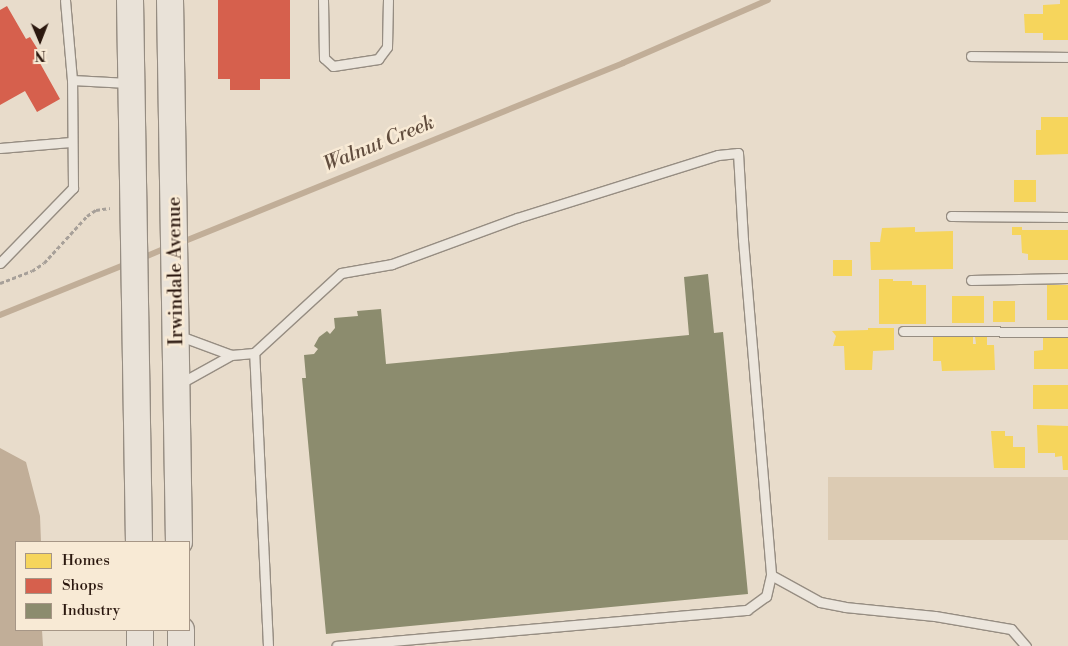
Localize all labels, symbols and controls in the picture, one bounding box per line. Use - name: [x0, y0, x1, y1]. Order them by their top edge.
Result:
- north arrow: [15, 15, 65, 65]
- text: N: [35, 46, 46, 64]
- water label: Walnut Creek: [320, 111, 438, 177]
- street label: Irwindale Avenue: [163, 196, 189, 346]
- legend: [15, 541, 190, 631]
- text: Homes: [62, 551, 110, 570]
- text: Shops: [62, 576, 103, 595]
- text: Industry: [62, 601, 120, 620]

